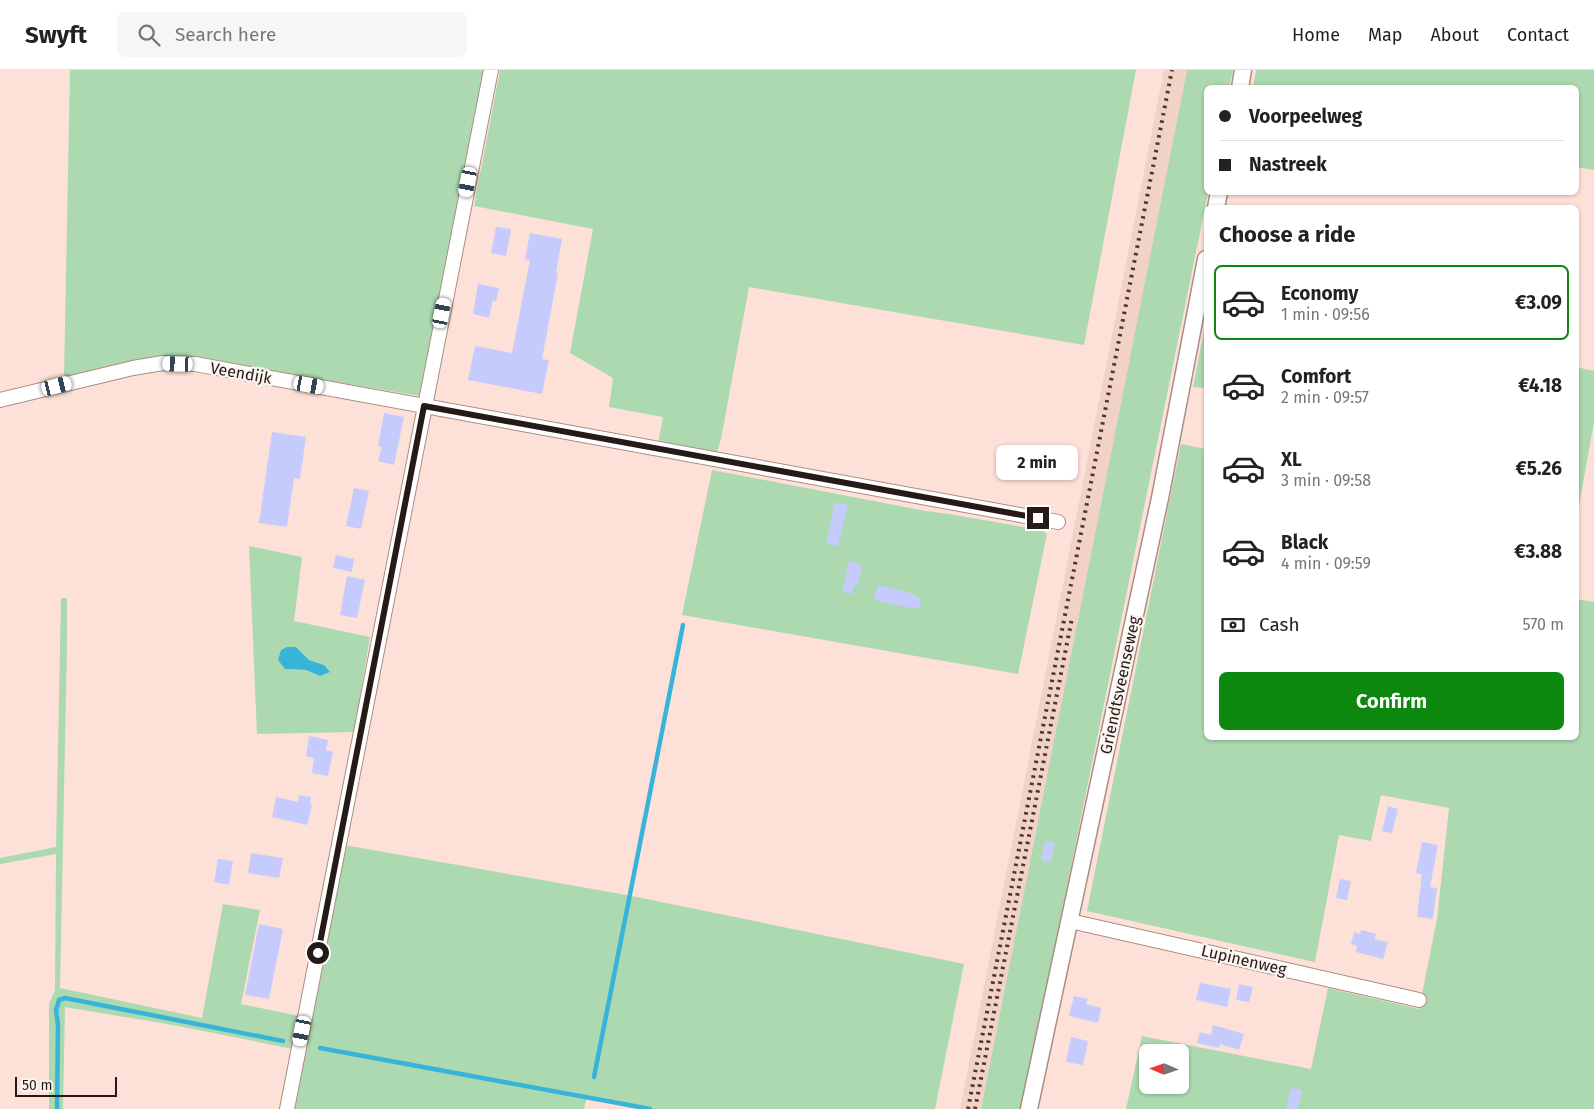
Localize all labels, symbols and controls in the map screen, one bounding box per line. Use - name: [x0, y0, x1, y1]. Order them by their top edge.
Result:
- search box: [117, 12, 467, 57]
- text: Swyft: [25, 21, 87, 49]
- icon: search: [135, 21, 163, 49]
- text: Search here: [175, 23, 276, 46]
- text: Home: [1292, 24, 1340, 46]
- text: Map: [1368, 24, 1402, 46]
- text: About: [1430, 24, 1479, 46]
- text: Contact: [1507, 24, 1569, 46]
- text: Voorpeelweg: [1249, 105, 1362, 128]
- text: Nastreek: [1249, 153, 1327, 176]
- car: [457, 166, 478, 198]
- text: Choose a ride: [1219, 221, 1355, 248]
- icon: car: [1221, 280, 1266, 325]
- text: Economy: [1281, 282, 1358, 305]
- text: €3.09: [1515, 291, 1562, 314]
- car: [431, 297, 452, 329]
- text: 1 min · 09:56: [1281, 305, 1370, 324]
- car: [162, 356, 193, 372]
- street label: Veendijk: [209, 358, 274, 388]
- icon: car: [1221, 363, 1266, 408]
- text: Comfort: [1281, 365, 1351, 388]
- text: €4.18: [1518, 374, 1562, 397]
- car: [40, 375, 73, 397]
- car: [292, 375, 325, 395]
- text: 2 min · 09:57: [1281, 388, 1369, 407]
- callout: 2 min: [997, 446, 1079, 480]
- icon: car: [1221, 446, 1266, 491]
- text: XL: [1281, 448, 1302, 471]
- text: 2 min: [1017, 453, 1057, 472]
- text: €5.26: [1515, 457, 1562, 480]
- text: 3 min · 09:58: [1281, 471, 1371, 490]
- route end: [1027, 507, 1049, 529]
- icon: car: [1221, 529, 1266, 574]
- text: Black: [1281, 531, 1328, 554]
- text: €3.88: [1514, 540, 1562, 563]
- text: 4 min · 09:59: [1281, 554, 1371, 573]
- icon: cash: [1219, 611, 1247, 639]
- text: Cash: [1259, 613, 1300, 636]
- street label: Griendtsveenseweg: [1096, 614, 1144, 756]
- text: 570 m: [1523, 615, 1564, 634]
- button: Confirm: [1219, 672, 1564, 730]
- street label: Lupinenweg: [1199, 941, 1289, 979]
- route start: [307, 942, 329, 964]
- car: [291, 1015, 312, 1047]
- north arrow: [1139, 1044, 1189, 1094]
- map controls: [1139, 1044, 1189, 1094]
- scale bar: [15, 1074, 118, 1097]
- text: 50 m: [22, 1077, 53, 1094]

